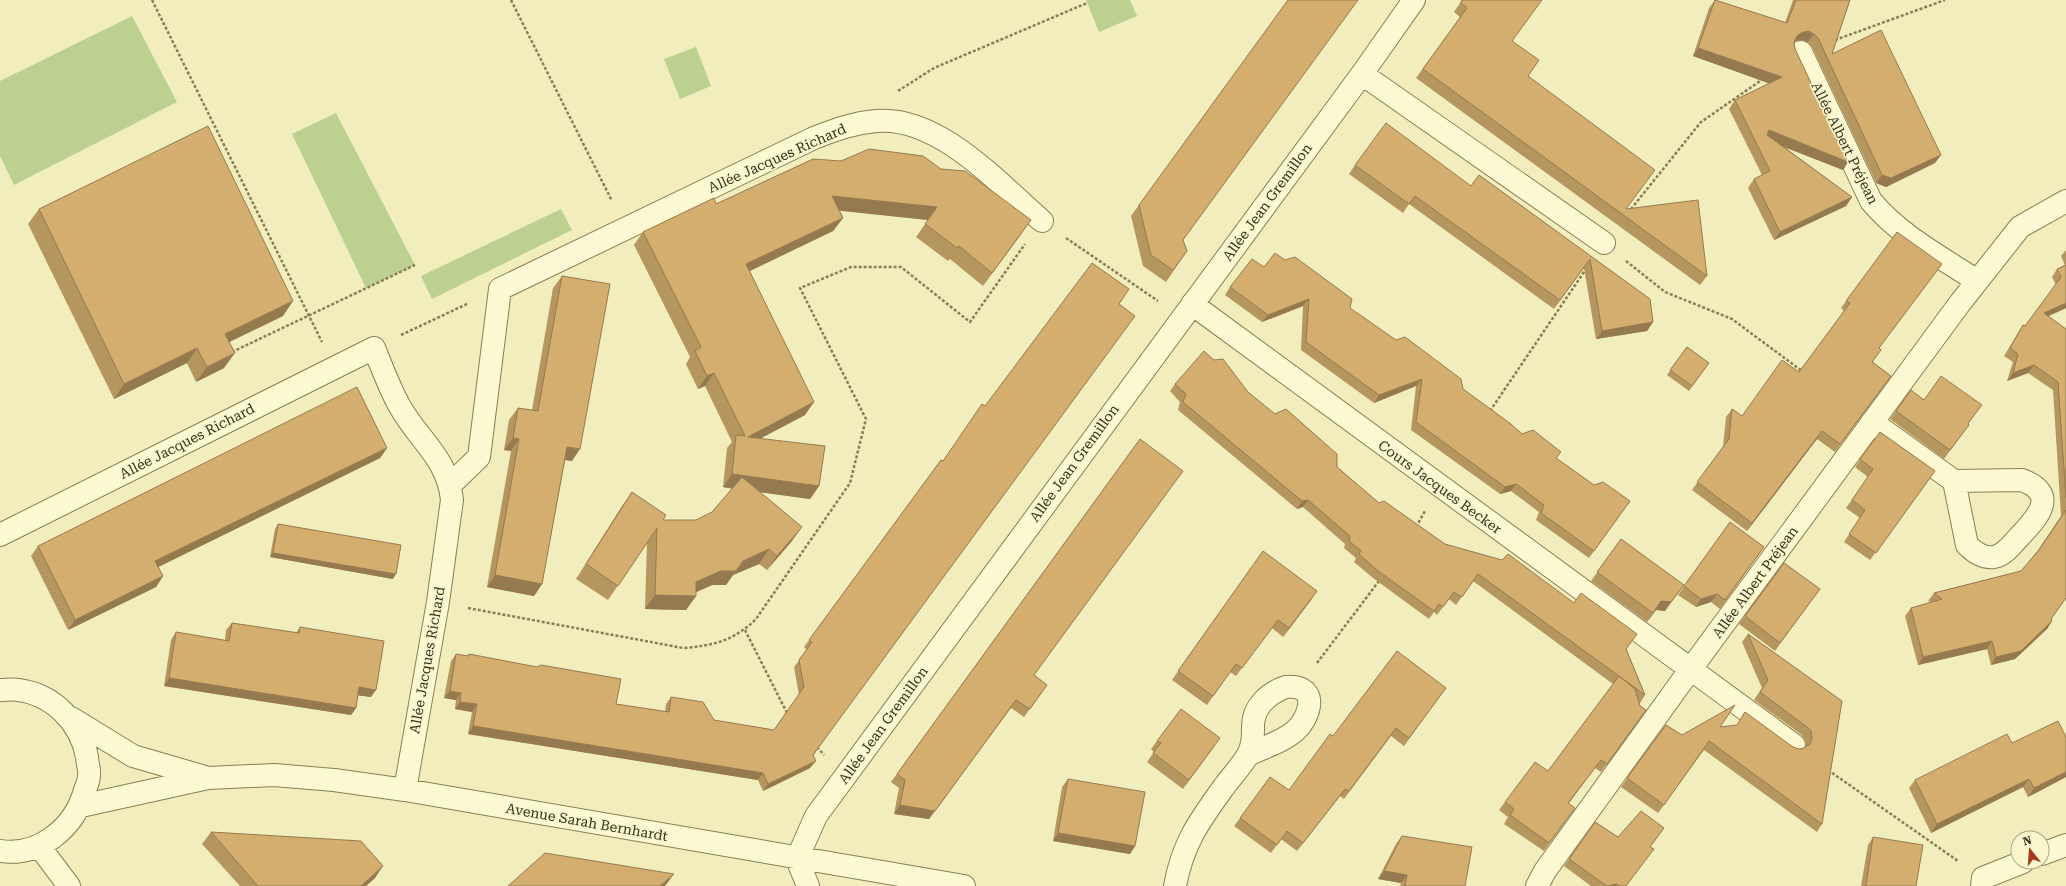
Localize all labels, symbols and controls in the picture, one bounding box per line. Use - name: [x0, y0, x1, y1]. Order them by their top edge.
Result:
- street label: Allée Albert Préjean: [1808, 79, 1882, 207]
- street label: Allée Jacques Richard: [706, 120, 848, 196]
- street label: Allée Jean Gremillon: [1219, 140, 1315, 264]
- street label: Allée Jacques Richard: [117, 400, 257, 482]
- street label: Allée Jean Gremillon: [1026, 401, 1122, 525]
- street label: Cours Jacques Becker: [1375, 437, 1505, 537]
- street label: Allée Albert Préjean: [1709, 523, 1801, 641]
- street label: Allée Jacques Richard: [406, 585, 448, 735]
- street label: Allée Jean Gremillon: [835, 663, 931, 787]
- street label: Avenue Sarah Bernhardt: [505, 800, 669, 844]
- north arrow: [2010, 830, 2050, 870]
- text: N: [2021, 833, 2034, 848]

